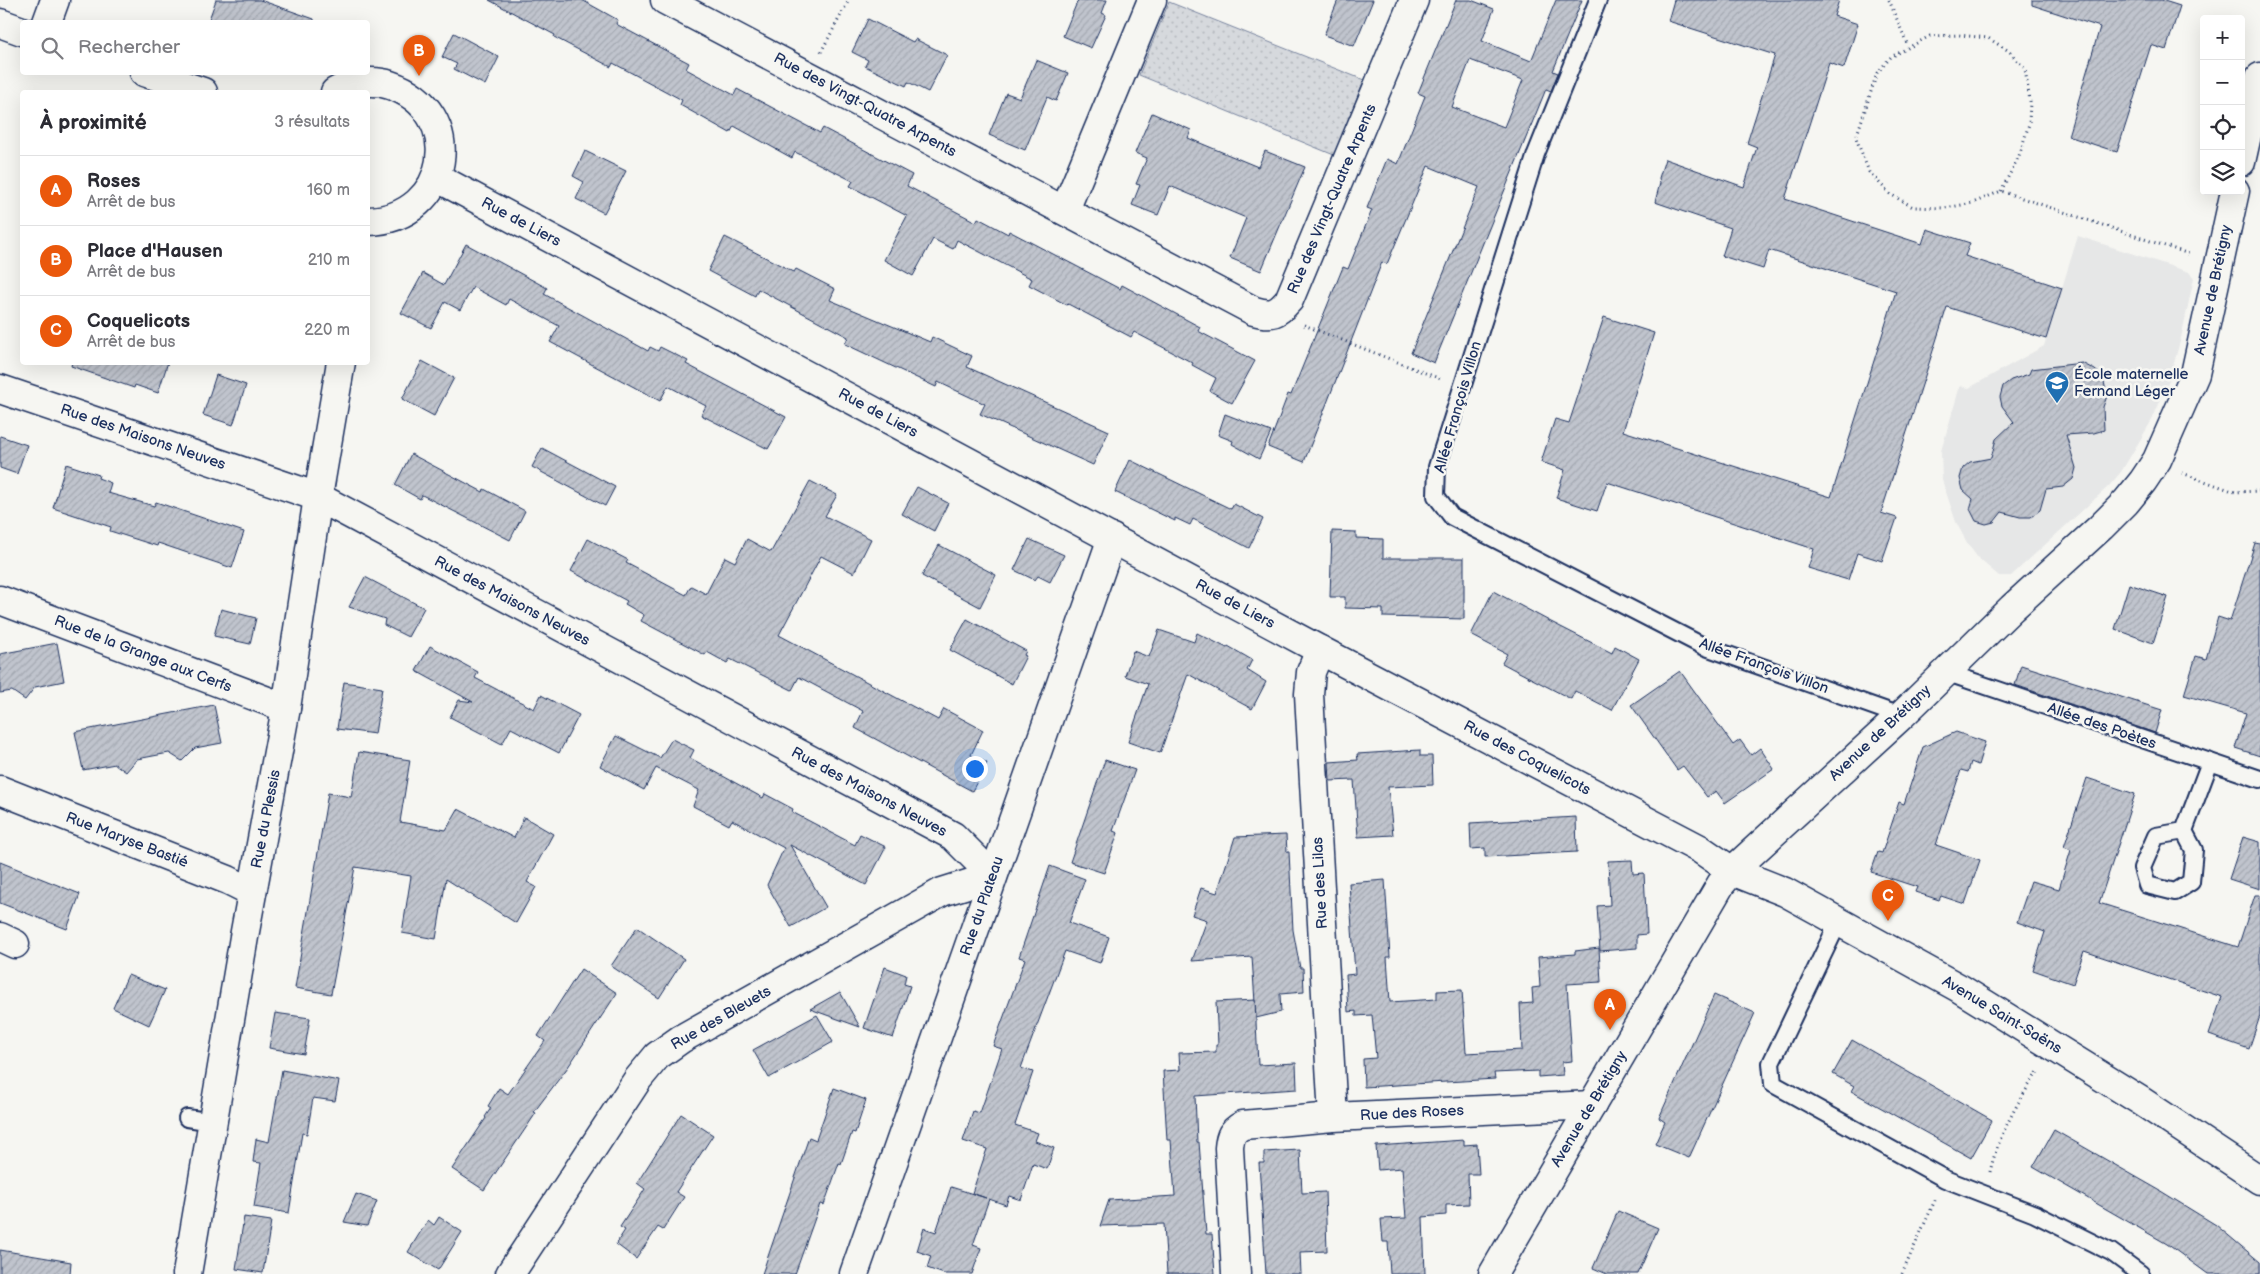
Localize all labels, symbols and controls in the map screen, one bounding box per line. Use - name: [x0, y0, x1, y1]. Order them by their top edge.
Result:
- map controls: [2200, 15, 2245, 195]
- button: +: [2200, 15, 2245, 60]
- search box: [20, 20, 370, 75]
- icon: search: [38, 34, 66, 62]
- pin: B: [403, 35, 435, 76]
- text: Rechercher: [78, 36, 180, 59]
- street label: Rue des Vingt-Quatre Arpents: [770, 49, 960, 162]
- button: −: [2200, 60, 2245, 105]
- street label: Rue des Vingt-Quatre Arpents: [1283, 101, 1381, 297]
- button: locate: [2200, 105, 2245, 150]
- text: À proximité: [40, 110, 147, 135]
- text: 3 résultats: [274, 113, 350, 132]
- button: layers: [2200, 150, 2245, 195]
- text: Roses: [87, 170, 140, 193]
- text: A: [51, 181, 61, 200]
- text: 160 m: [307, 181, 350, 200]
- text: Arrêt de bus: [87, 193, 176, 212]
- street label: Rue de Liers: [478, 193, 565, 251]
- street label: Avenue de Brétigny: [2190, 223, 2236, 357]
- text: Place d'Hausen: [87, 240, 223, 263]
- text: B: [50, 251, 62, 270]
- text: 210 m: [308, 251, 350, 270]
- text: Arrêt de bus: [87, 263, 176, 282]
- text: Coquelicots: [87, 310, 190, 333]
- text: C: [50, 321, 62, 340]
- text: 220 m: [304, 321, 350, 340]
- text: Arrêt de bus: [87, 333, 176, 352]
- street label: Allée François Villon: [1430, 339, 1486, 475]
- place label: École maternelle Fernand Léger: [2074, 365, 2189, 401]
- school or university icon: École maternelle Fernand Léger: [2044, 370, 2070, 404]
- street label: Rue de Liers: [835, 384, 922, 442]
- street label: Rue des Maisons Neuves: [58, 400, 229, 474]
- street label: Rue des Maisons Neuves: [431, 552, 594, 650]
- street label: Rue de Liers: [1192, 575, 1279, 633]
- street label: Rue de la Grange aux Cerfs: [51, 611, 235, 697]
- street label: Allée François Villon: [1697, 634, 1831, 698]
- street label: Avenue de Brétigny: [1825, 681, 1935, 785]
- street label: Allée des Poètes: [2045, 699, 2159, 754]
- street label: Rue des Coquelicots: [1460, 716, 1594, 800]
- street label: Rue des Maisons Neuves: [788, 743, 951, 841]
- your location: [962, 756, 988, 782]
- street label: Rue du Plessis: [247, 767, 285, 870]
- street label: Rue Maryse Bastié: [63, 808, 191, 872]
- street label: Rue des Lilas: [1308, 836, 1332, 930]
- street label: Rue du Plateau: [956, 854, 1008, 958]
- pin: C: [1872, 880, 1904, 921]
- street label: Avenue Saint-Saëns: [1939, 972, 2066, 1059]
- street label: Rue des Bleuets: [668, 981, 775, 1054]
- pin: A: [1594, 989, 1626, 1030]
- street label: Avenue de Brétigny: [1547, 1047, 1631, 1171]
- street label: Rue des Roses: [1360, 1101, 1465, 1125]

